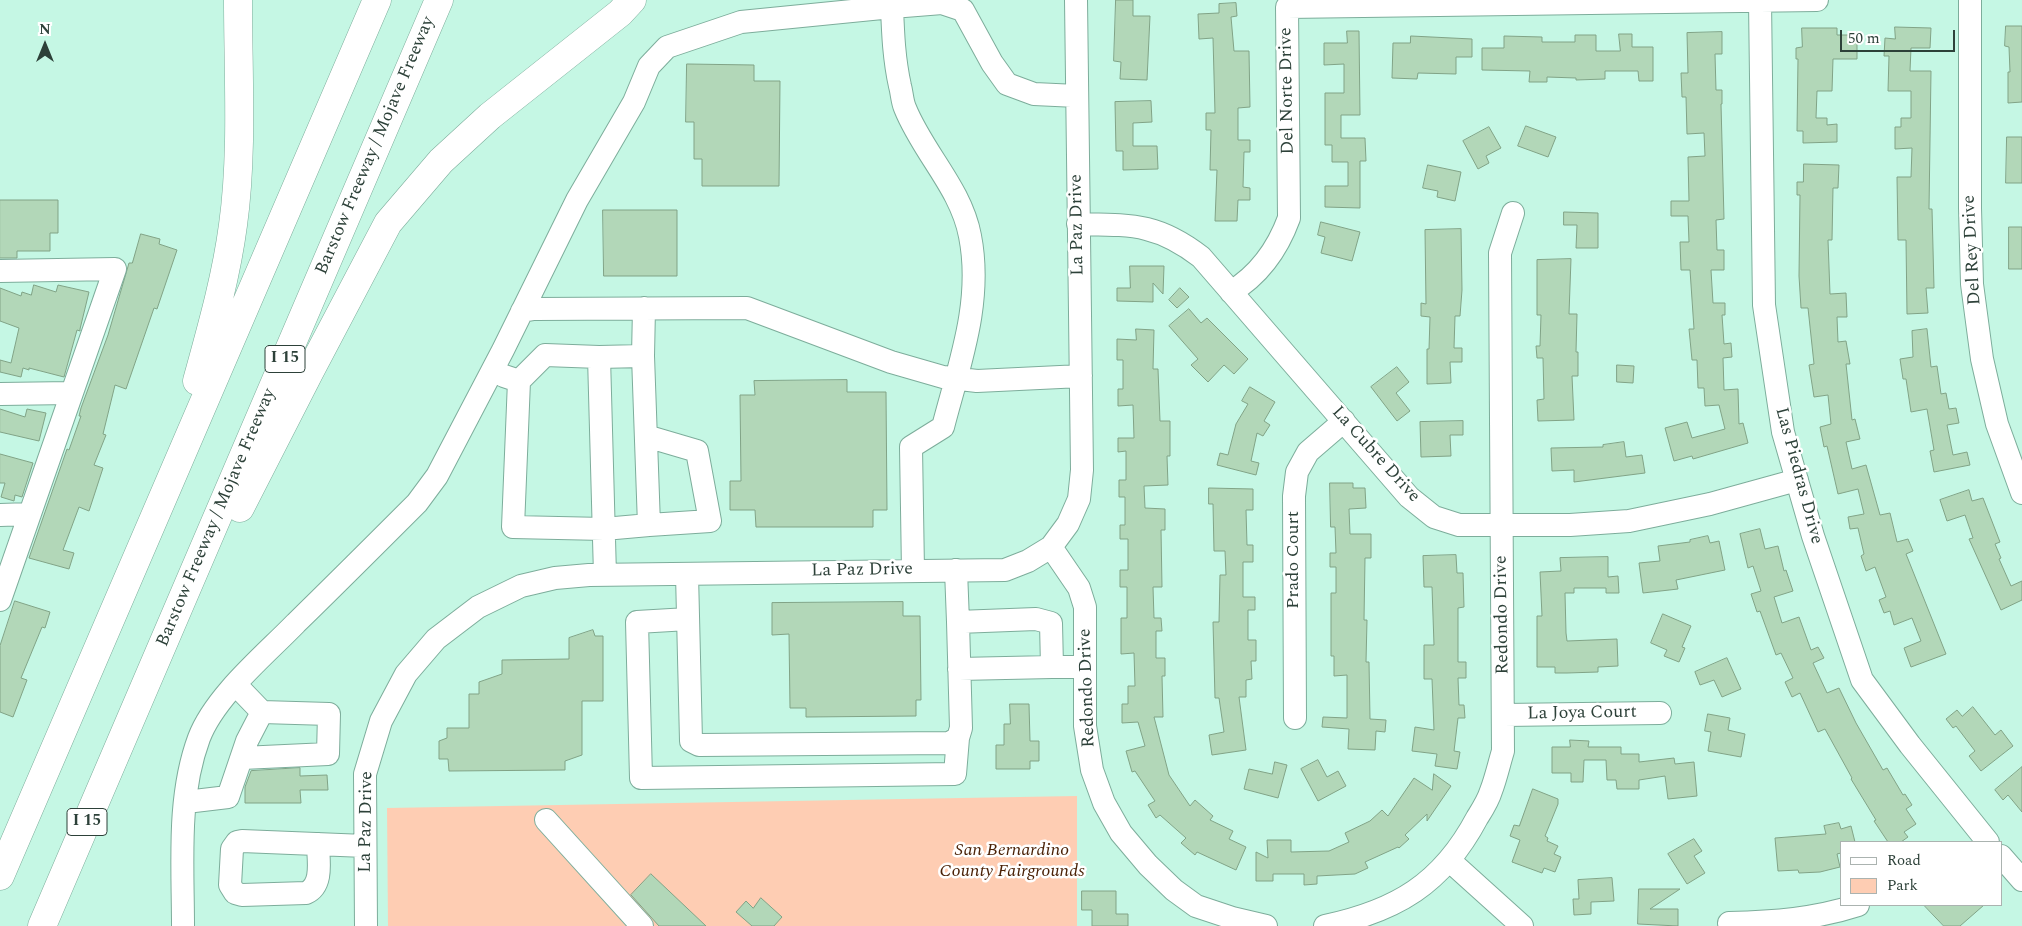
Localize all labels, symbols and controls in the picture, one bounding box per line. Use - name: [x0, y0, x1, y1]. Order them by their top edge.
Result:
- street label: Barstow Freeway / Mojave Freeway: [312, 14, 440, 278]
- text: N: [39, 19, 51, 40]
- north arrow: [20, 20, 70, 70]
- scale bar: [1842, 20, 1957, 52]
- street label: Del Norte Drive: [1276, 27, 1300, 155]
- text: 50 m: [1848, 27, 1880, 50]
- street label: La Paz Drive: [1066, 174, 1090, 276]
- street label: Del Rey Drive: [1959, 194, 1987, 306]
- road number: I 15: [265, 346, 305, 372]
- street label: Barstow Freeway / Mojave Freeway: [153, 386, 281, 650]
- street label: La Cubre Drive: [1326, 402, 1424, 508]
- street label: Las Piedras Drive: [1769, 405, 1827, 547]
- street label: Prado Court: [1283, 511, 1305, 609]
- street label: Redondo Drive: [1491, 555, 1515, 675]
- street label: La Paz Drive: [811, 559, 913, 583]
- street label: Redondo Drive: [1075, 628, 1101, 748]
- street label: La Joya Court: [1527, 702, 1637, 726]
- street label: La Paz Drive: [355, 771, 379, 873]
- road number: I 15: [67, 809, 107, 836]
- park label: San Bernardino County Fairgrounds: [939, 840, 1085, 882]
- legend: [1840, 841, 2002, 906]
- text: Road: [1887, 849, 1921, 872]
- text: Park: [1887, 874, 1918, 897]

